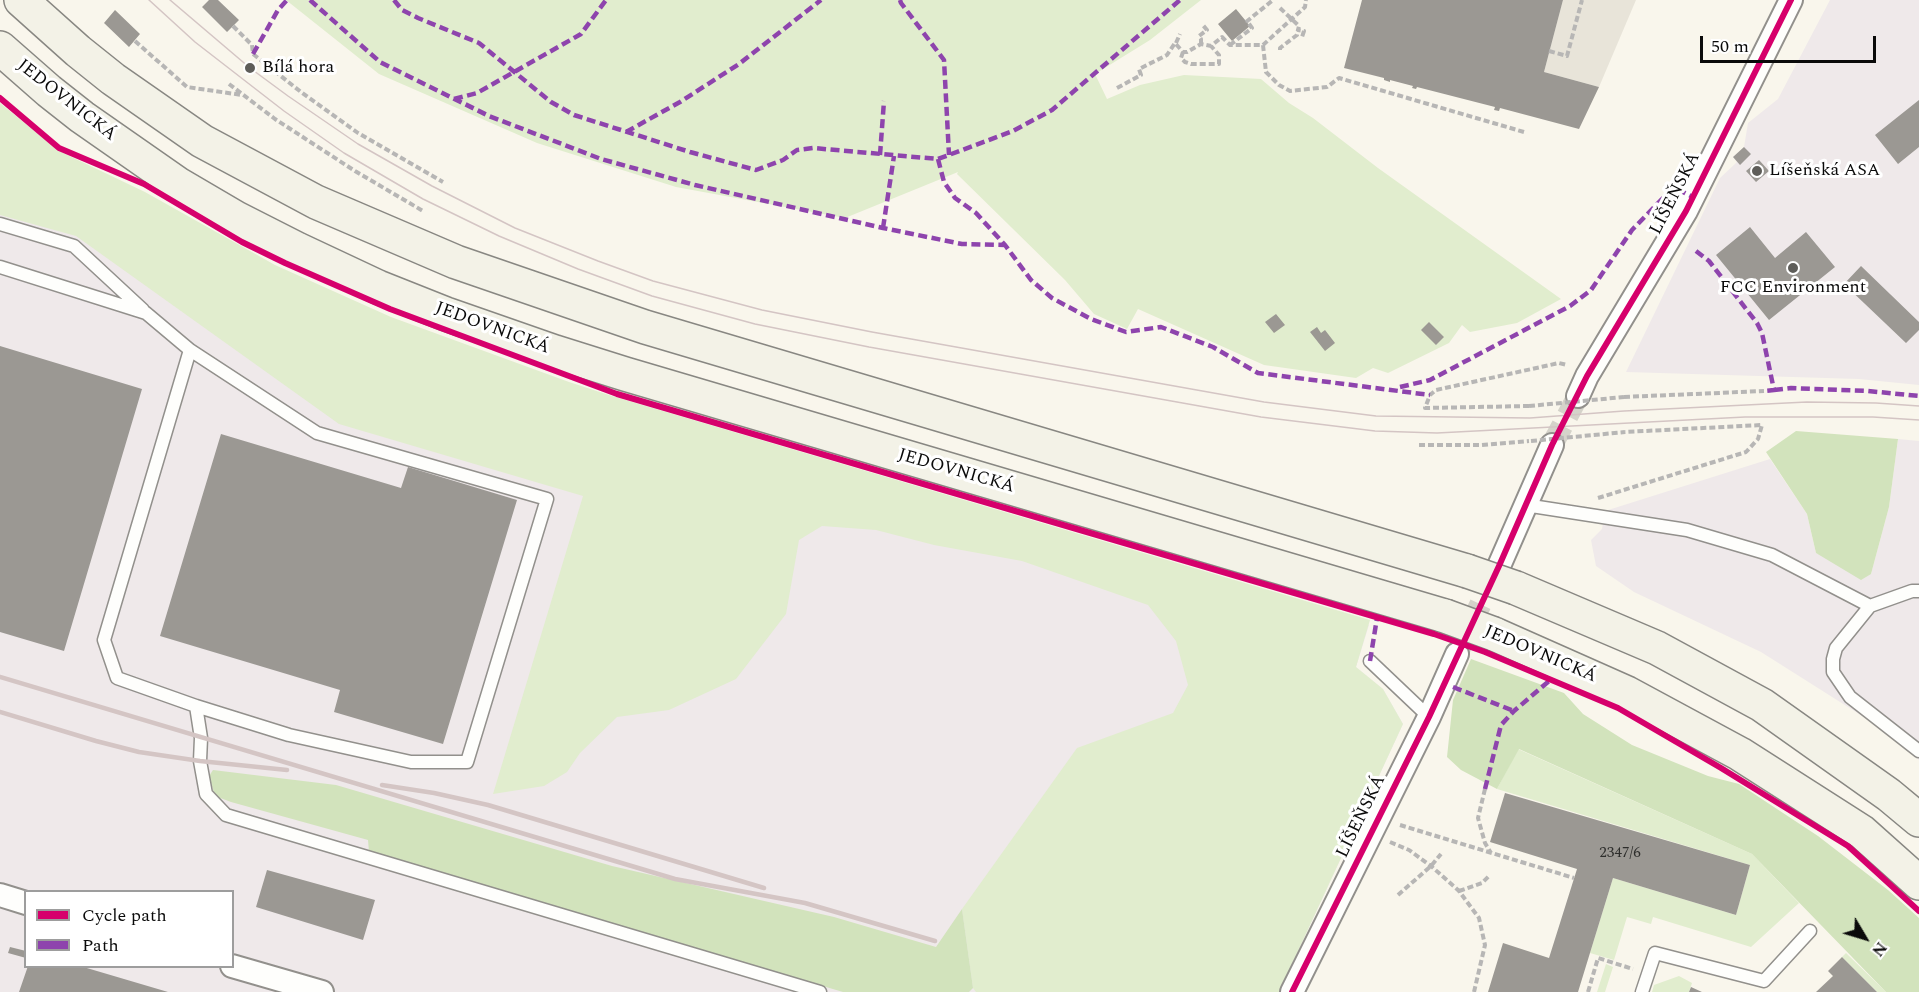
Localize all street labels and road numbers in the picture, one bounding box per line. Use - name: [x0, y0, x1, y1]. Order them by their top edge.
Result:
- street label: JEDOVNICKÁ: [12, 55, 120, 147]
- street label: LÍŠEŇSKÁ: [1646, 149, 1706, 239]
- street label: JEDOVNICKÁ: [432, 298, 552, 360]
- street label: JEDOVNICKÁ: [895, 445, 1017, 499]
- street label: JEDOVNICKÁ: [1480, 622, 1600, 688]
- street label: LÍŠEŇSKÁ: [1333, 772, 1391, 862]

